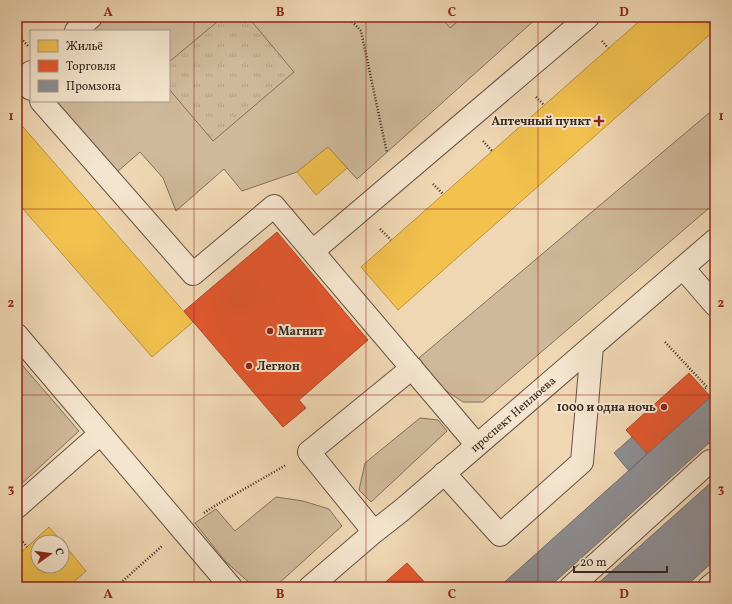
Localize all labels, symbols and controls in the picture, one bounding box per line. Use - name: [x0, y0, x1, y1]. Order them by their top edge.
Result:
- text: A: [103, 4, 113, 22]
- text: B: [276, 4, 285, 22]
- text: C: [448, 4, 456, 22]
- text: D: [619, 4, 629, 22]
- legend: [30, 30, 170, 102]
- text: Жильё: [66, 39, 103, 55]
- text: Торговля: [66, 59, 116, 75]
- text: Промзона: [66, 79, 121, 95]
- text: 1: [8, 108, 14, 126]
- text: 1: [718, 108, 724, 126]
- place label: Аптечный пункт: [491, 114, 591, 130]
- marker: Аптечный пункт: [594, 116, 604, 126]
- text: 2: [8, 295, 15, 313]
- text: 2: [718, 295, 725, 313]
- place label: Магнит: [278, 324, 324, 340]
- marker: Магнит: [265, 326, 275, 336]
- place label: Легион: [257, 359, 300, 375]
- marker: Легион: [244, 361, 254, 371]
- street label: проспект Неплюева: [468, 373, 560, 456]
- place label: 1000 и одна ночь: [557, 400, 656, 416]
- marker: 1000 и одна ночь: [659, 402, 669, 412]
- text: 3: [8, 481, 15, 499]
- text: 3: [718, 481, 725, 499]
- north arrow: [30, 534, 70, 574]
- text: С: [50, 547, 66, 557]
- scale bar: [574, 548, 667, 574]
- text: 20 m: [580, 555, 607, 571]
- text: A: [103, 586, 113, 604]
- text: B: [276, 586, 285, 604]
- text: C: [448, 586, 456, 604]
- text: D: [619, 586, 629, 604]

